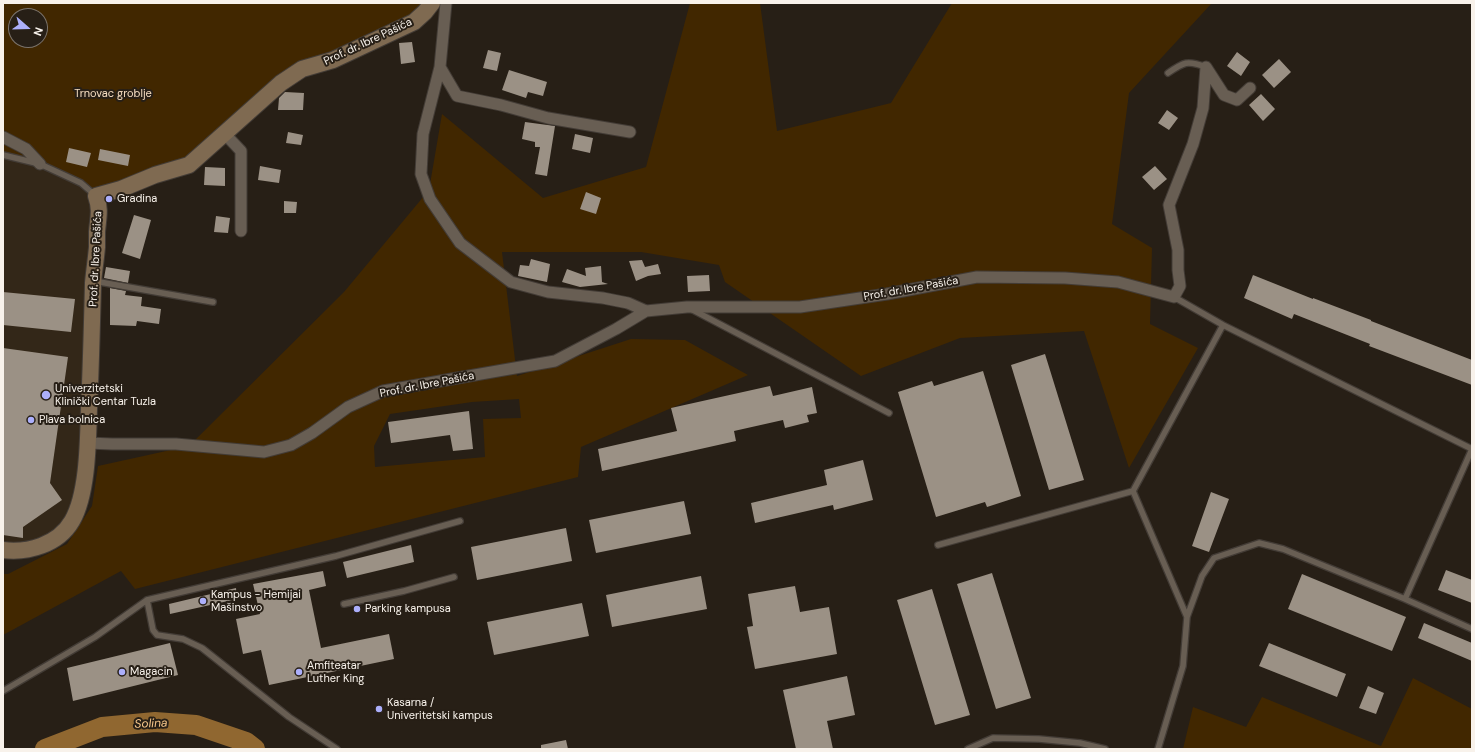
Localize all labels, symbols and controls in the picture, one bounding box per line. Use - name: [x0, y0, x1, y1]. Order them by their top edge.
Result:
- north arrow: [8, 8, 48, 48]
- street label: Prof. dr. Ibre Pašića: [322, 16, 414, 68]
- text: N: [30, 26, 46, 38]
- park label: Trnovac groblje: [74, 87, 152, 101]
- place label: Gradina: [117, 192, 157, 206]
- marker: Gradina: [104, 194, 114, 204]
- street label: Prof. dr. Ibre Pašića: [87, 211, 105, 307]
- street label: Prof. dr. Ibre Pašića: [863, 274, 959, 304]
- street label: Prof. dr. Ibre Pašića: [379, 369, 475, 401]
- place label: Univerzitetski Klinički Centar Tuzla: [55, 382, 156, 408]
- marker: Univerzitetski Klinički Centar Tuzla: [40, 389, 52, 401]
- place label: Plava bolnica: [39, 413, 105, 427]
- marker: Plava bolnica: [26, 415, 36, 425]
- place label: Kampus - Hemijai Mašinstvo: [211, 588, 301, 614]
- marker: Kampus - Hemijai Mašinstvo: [198, 596, 208, 606]
- place label: Parking kampusa: [365, 602, 451, 616]
- marker: Parking kampusa: [352, 604, 362, 614]
- place label: Amfiteatar Luther King: [307, 659, 364, 685]
- place label: Magacin: [130, 665, 173, 679]
- marker: Magacin: [117, 667, 127, 677]
- marker: Amfiteatar Luther King: [294, 667, 304, 677]
- place label: Kasarna / Univeritetski kampus: [387, 696, 493, 722]
- marker: Kasarna / Univeritetski kampus: [374, 704, 384, 714]
- water label: Solina: [134, 716, 168, 732]

